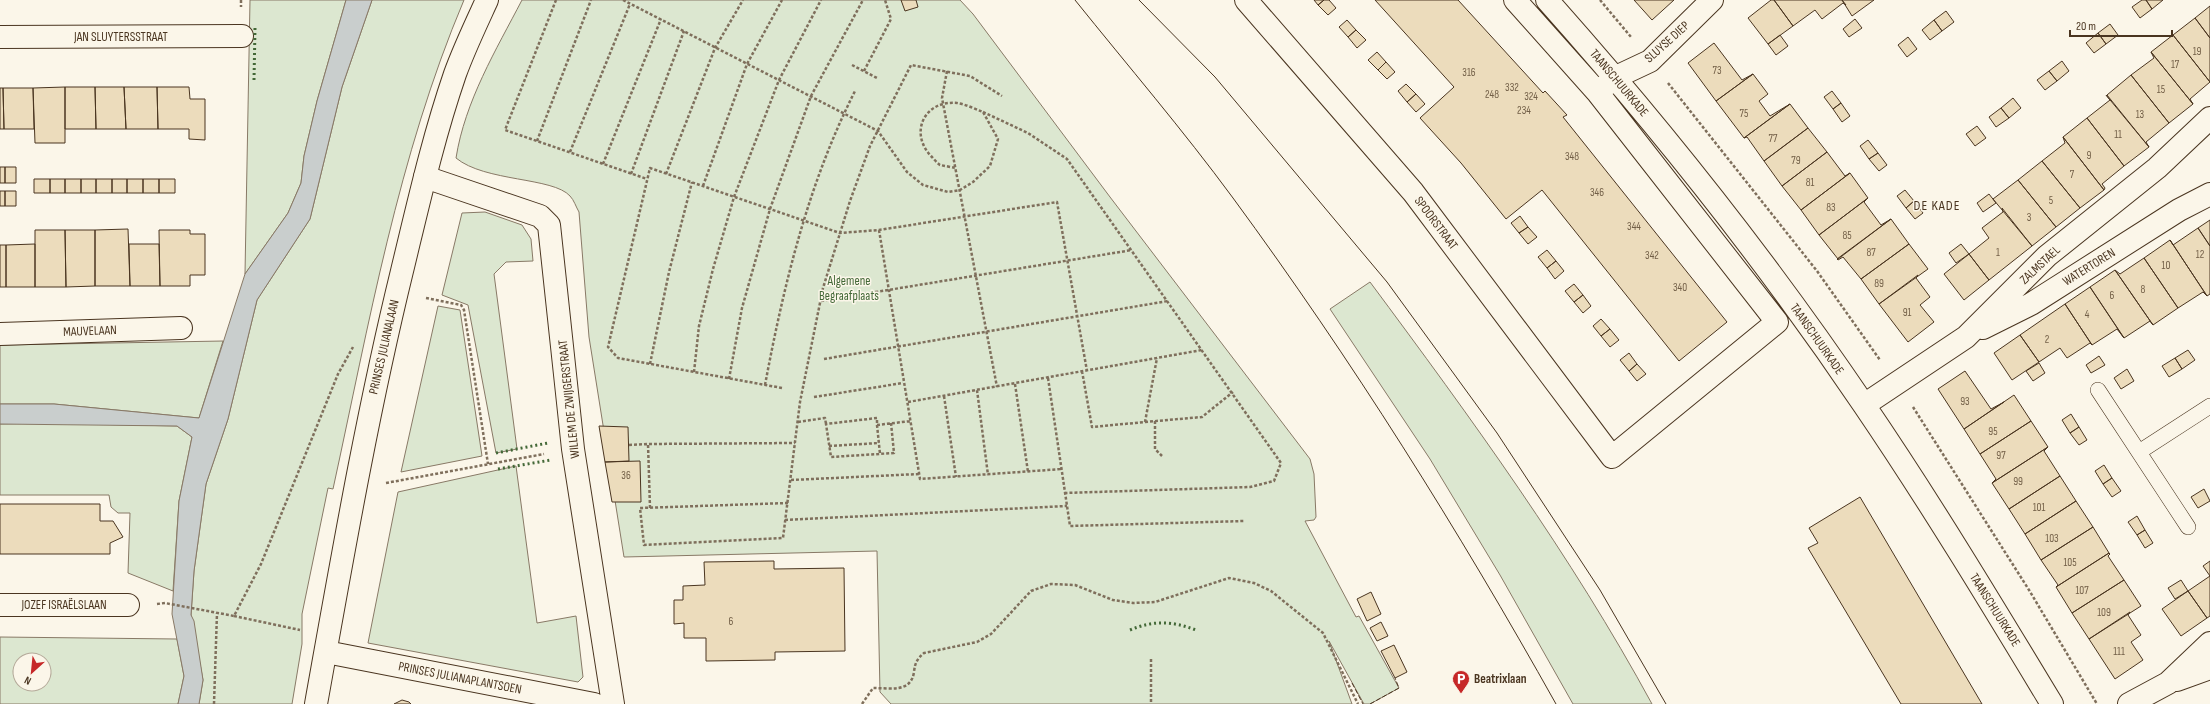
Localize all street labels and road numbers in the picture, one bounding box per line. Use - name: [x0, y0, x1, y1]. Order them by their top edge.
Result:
- street label: SLUYSE DIEP: [1641, 17, 1693, 66]
- street label: JAN SLUYTERSSTRAAT: [73, 29, 168, 45]
- street label: TAANSCHUURKADE: [1586, 46, 1652, 120]
- street label: SPOORSTRAAT: [1411, 193, 1461, 253]
- street label: ZALMSTAEL: [2016, 242, 2064, 288]
- street label: WATERTOREN: [2060, 245, 2118, 289]
- street label: PRINSES JULIANALAAN: [365, 298, 403, 396]
- street label: TAANSCHUURKADE: [1787, 300, 1847, 378]
- street label: MAUVELAAN: [63, 322, 117, 340]
- street label: WILLEM DE ZWIJGERSTRAAT: [555, 339, 583, 459]
- street label: TAANSCHUURKADE: [1966, 570, 2024, 650]
- street label: JOZEF ISRAËLSLAAN: [20, 597, 107, 613]
- street label: PRINSES JULIANAPLANTSOEN: [397, 658, 523, 698]

